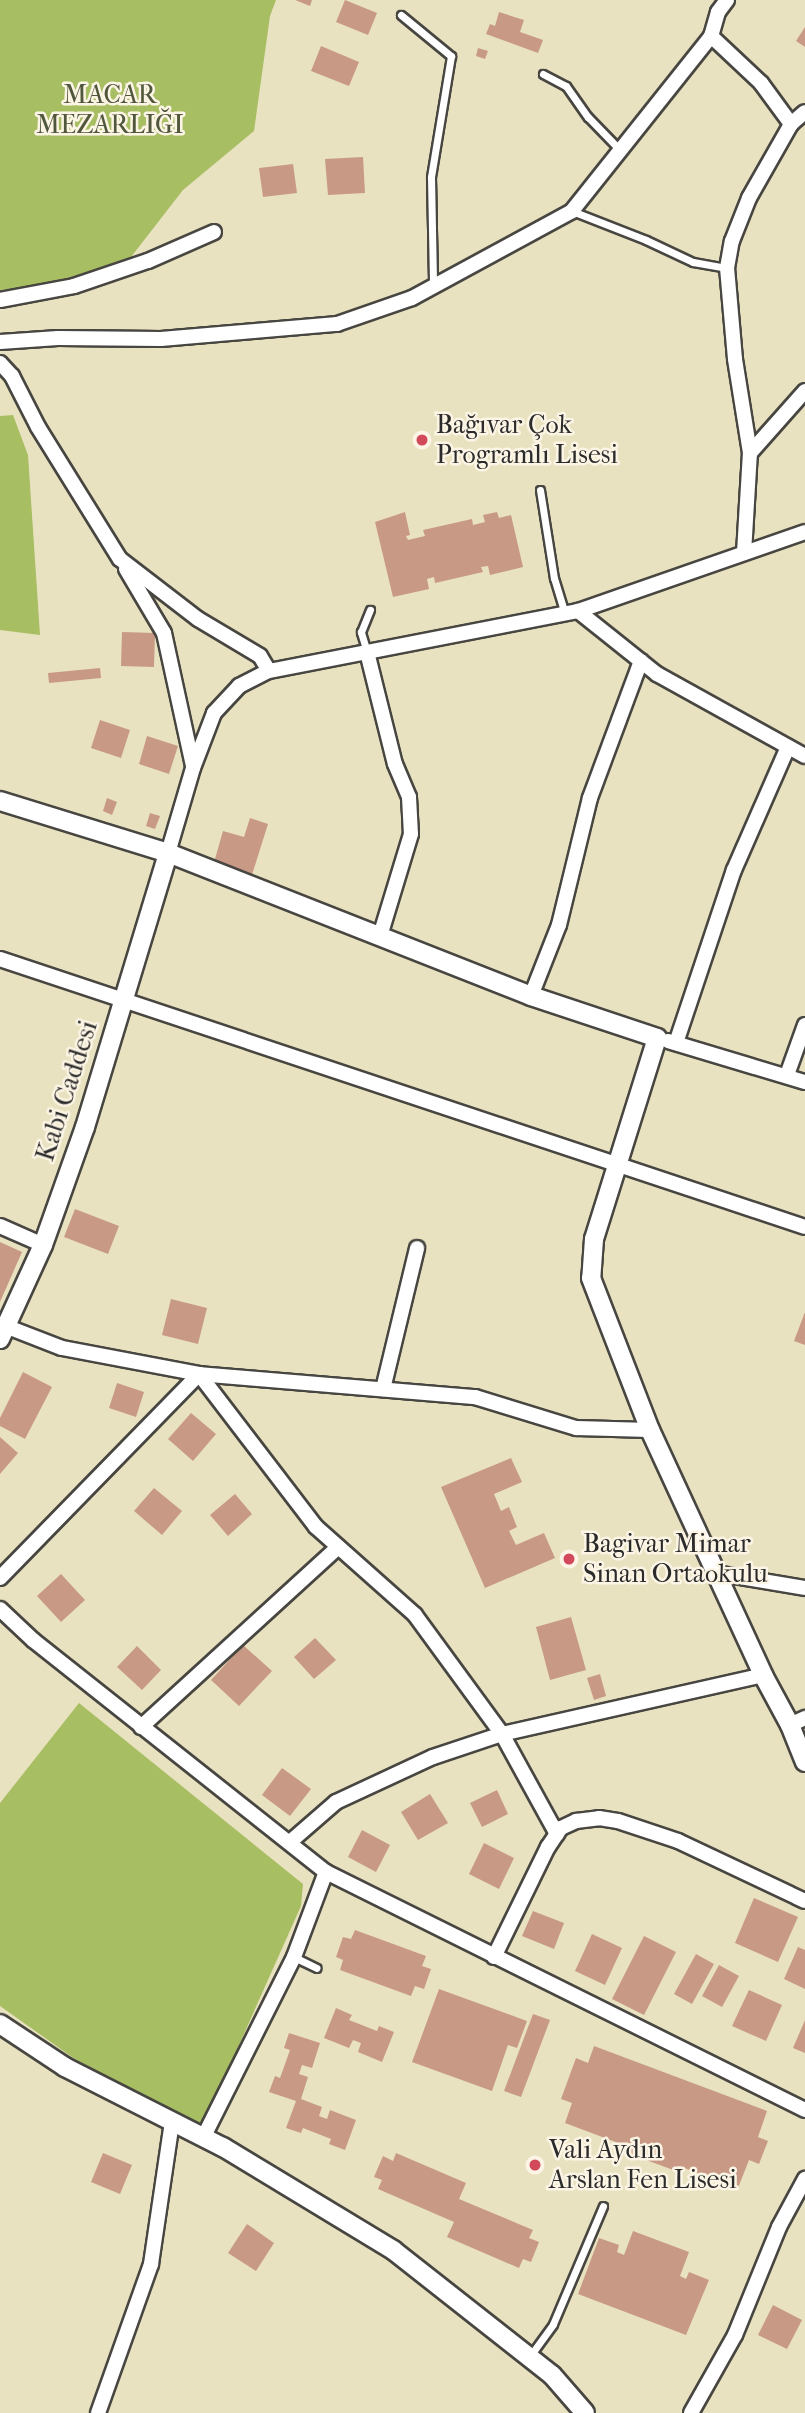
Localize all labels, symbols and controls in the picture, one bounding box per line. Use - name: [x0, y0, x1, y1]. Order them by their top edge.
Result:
- park label: MACAR MEZARLIĞI: [36, 79, 184, 140]
- place label: Bağıvar Çok Programlı Lisesi: [436, 409, 618, 471]
- marker: Bağıvar Çok Programlı Lisesi: [414, 432, 430, 448]
- street label: Kabi Caddesi: [30, 1017, 104, 1165]
- place label: Bagivar Mimar Sinan Ortaokulu: [583, 1528, 768, 1590]
- marker: Bagivar Mimar Sinan Ortaokulu: [561, 1551, 577, 1567]
- place label: Vali Aydın Arslan Fen Lisesi: [549, 2134, 737, 2196]
- marker: Vali Aydın Arslan Fen Lisesi: [527, 2157, 543, 2173]

